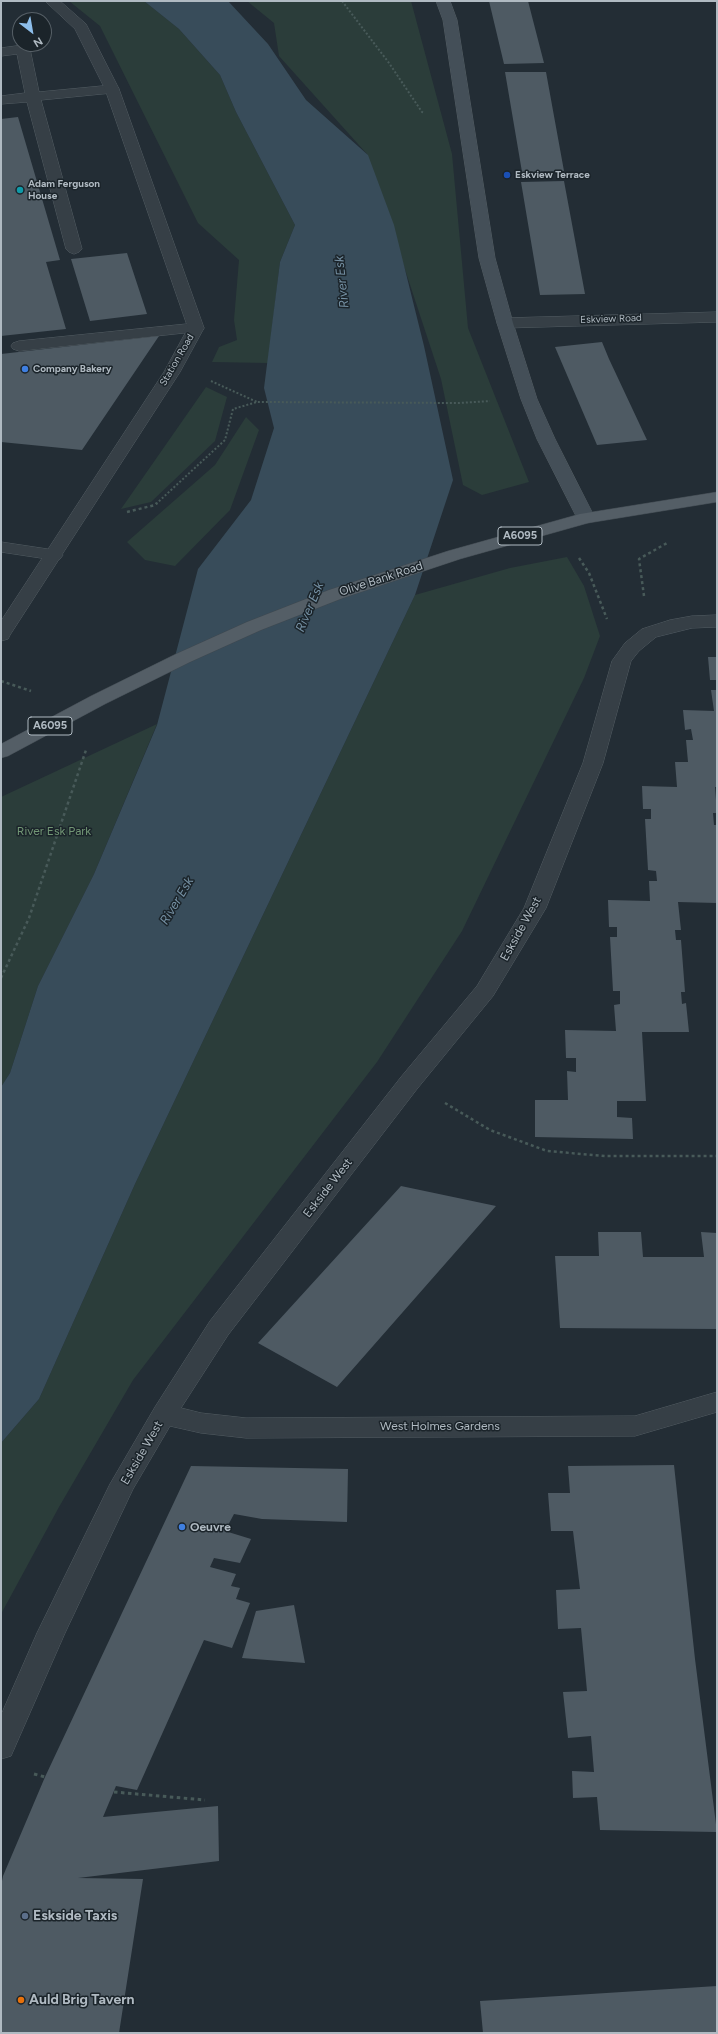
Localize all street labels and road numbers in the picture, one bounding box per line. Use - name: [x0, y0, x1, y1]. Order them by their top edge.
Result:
- street label: Eskview Road: [580, 312, 642, 326]
- street label: Station Road: [157, 332, 197, 388]
- road number: A6095: [498, 527, 542, 545]
- street label: Olive Bank Road: [337, 559, 425, 599]
- road number: A6095: [28, 717, 72, 735]
- street label: Eskside West: [497, 894, 545, 964]
- street label: Eskside West: [300, 1156, 356, 1220]
- street label: Eskside West: [118, 1419, 166, 1487]
- street label: West Holmes Gardens: [380, 1419, 500, 1433]

